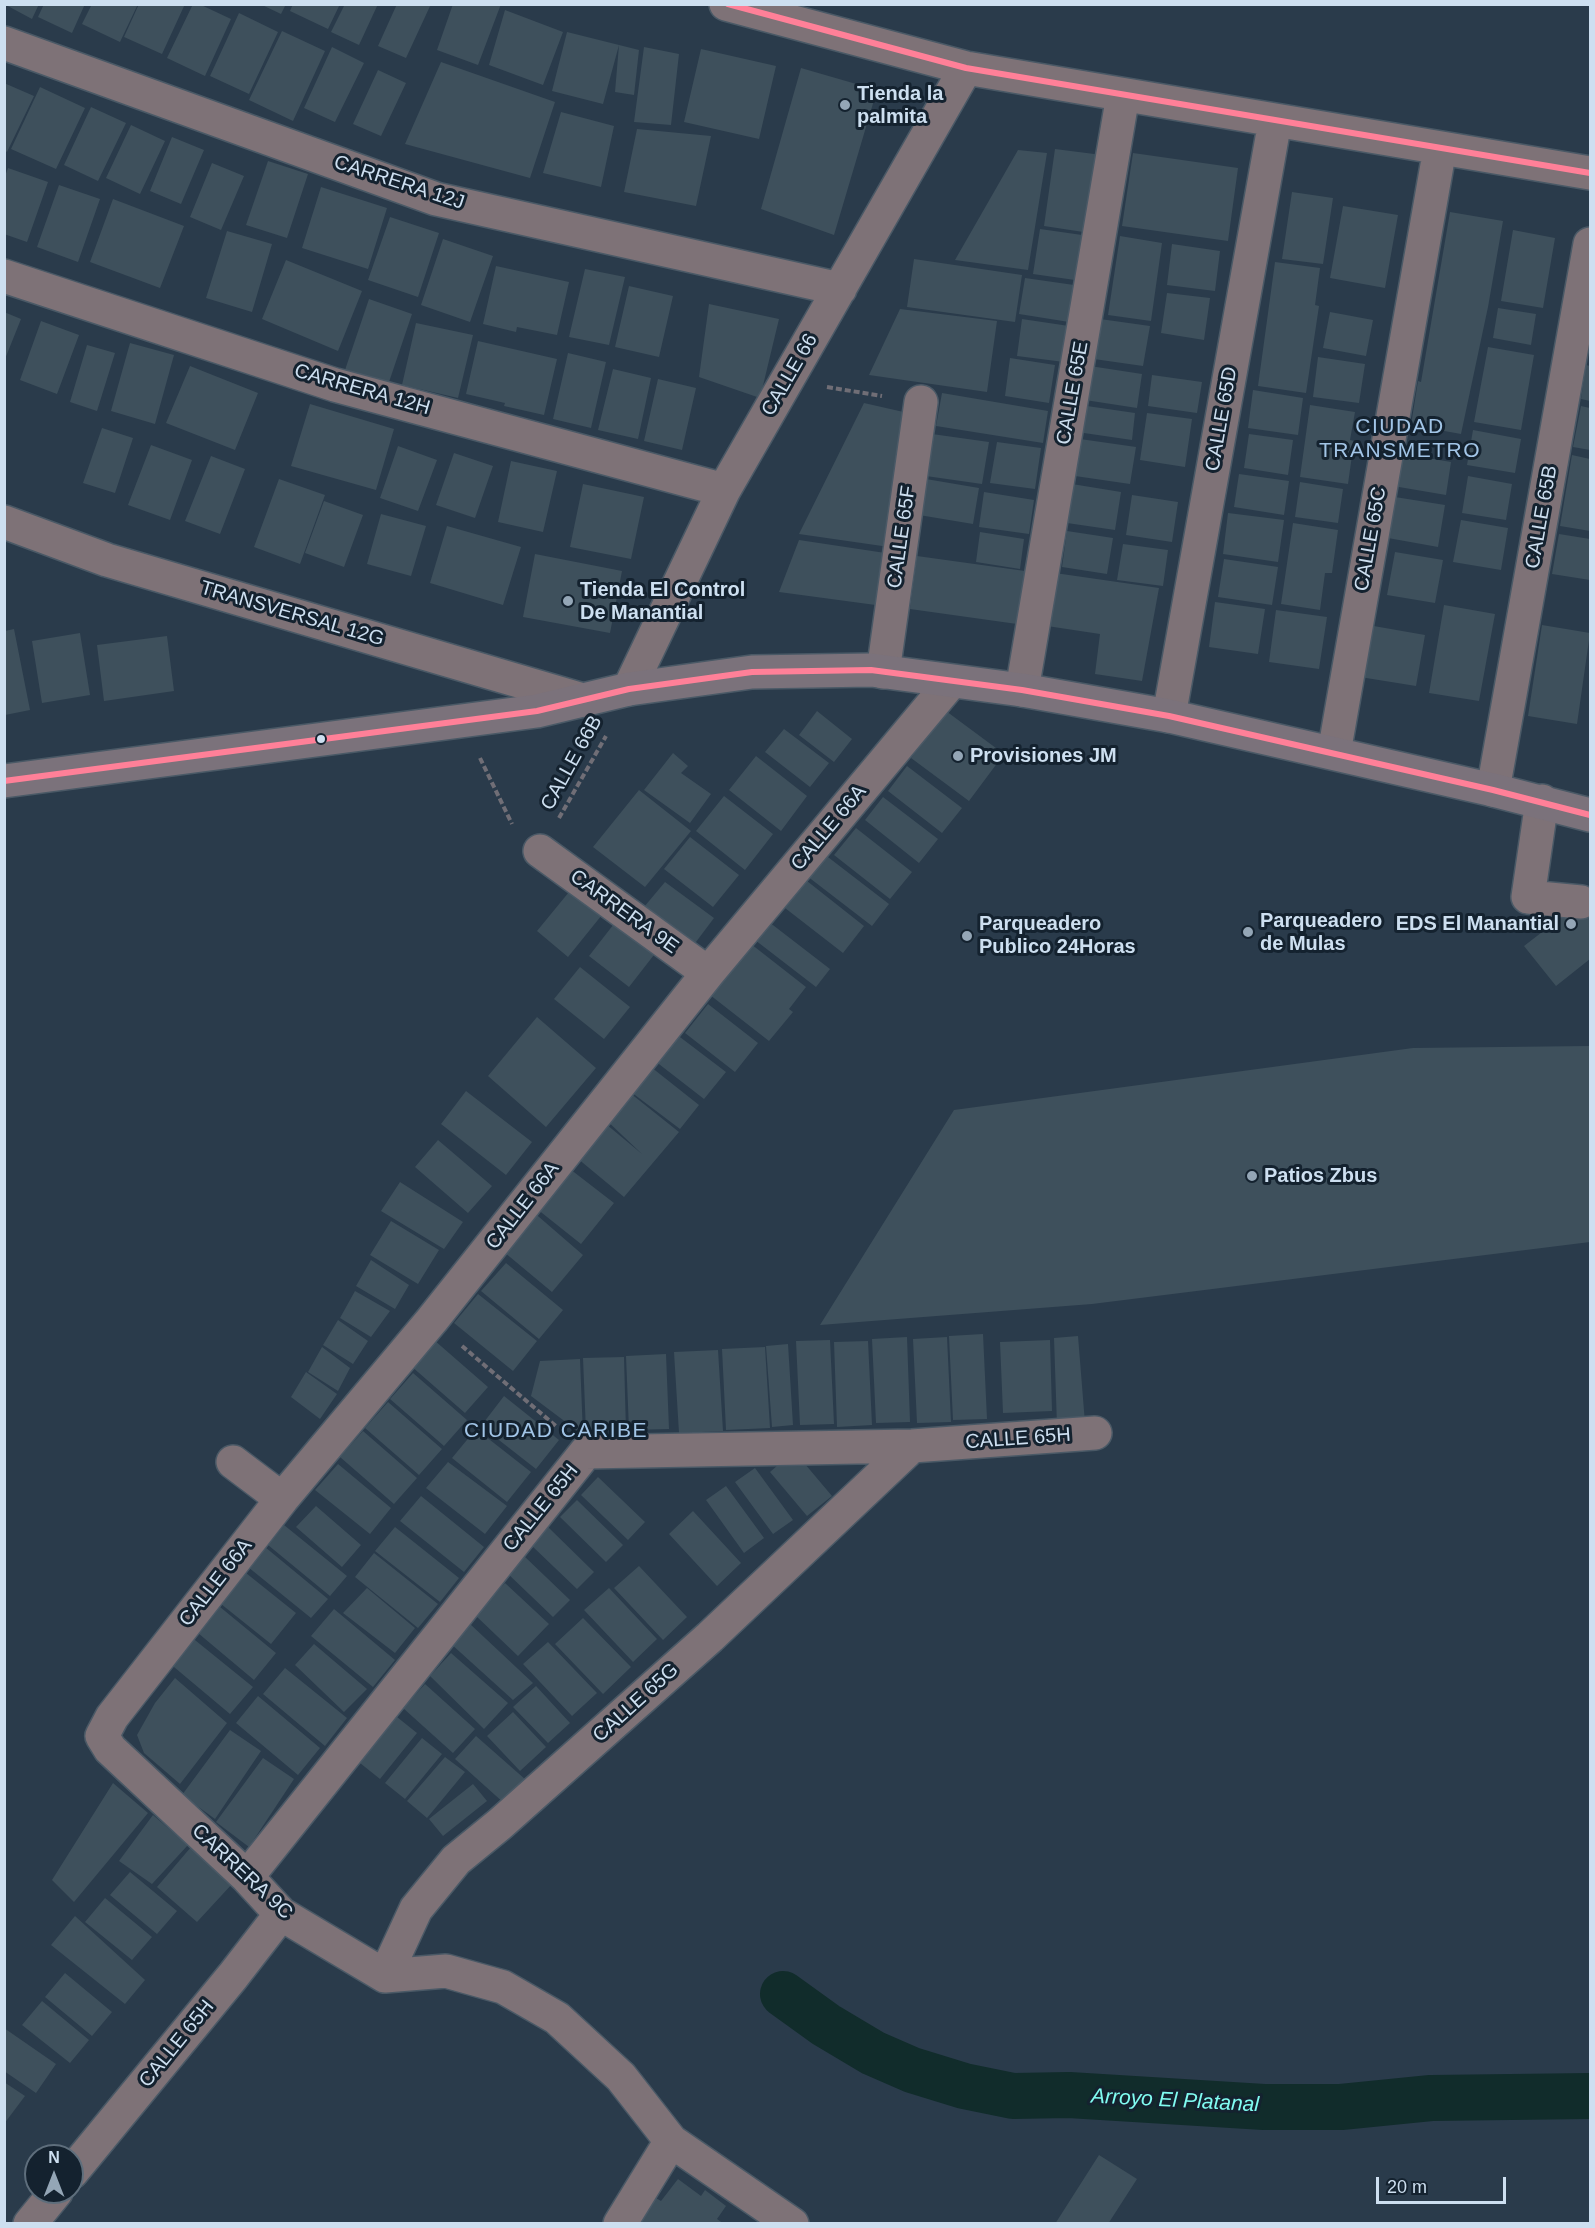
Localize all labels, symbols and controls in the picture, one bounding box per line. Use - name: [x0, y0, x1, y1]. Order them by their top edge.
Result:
- place label: Tienda la palmita: [857, 82, 943, 129]
- marker: Tienda la palmita: [838, 98, 852, 112]
- street label: CARRERA 12J: [331, 151, 467, 215]
- street label: CALLE 66: [757, 330, 823, 420]
- street label: CALLE 65E: [1052, 339, 1094, 447]
- street label: CARRERA 12H: [291, 359, 433, 421]
- street label: CALLE 65D: [1201, 365, 1243, 473]
- district label: CIUDAD TRANSMETRO: [1319, 414, 1481, 464]
- street label: CALLE 65B: [1521, 463, 1563, 571]
- street label: CALLE 65F: [883, 484, 921, 590]
- street label: CALLE 65C: [1350, 485, 1392, 593]
- street label: TRANSVERSAL 12G: [197, 576, 387, 652]
- place label: Tienda El Control De Manantial: [580, 578, 745, 625]
- marker: Tienda El Control De Manantial: [561, 594, 575, 608]
- street label: CALLE 66B: [536, 711, 608, 815]
- unlabelled marker: [315, 733, 327, 745]
- place label: Provisiones JM: [970, 744, 1117, 768]
- marker: Provisiones JM: [951, 749, 965, 763]
- street label: CALLE 66A: [786, 780, 872, 876]
- street label: CARRERA 9E: [565, 865, 683, 959]
- place label: Parqueadero de Mulas: [1260, 909, 1382, 956]
- place label: Parqueadero Publico 24Horas: [979, 912, 1136, 959]
- place label: EDS El Manantial: [1396, 912, 1559, 936]
- marker: EDS El Manantial: [1564, 917, 1578, 931]
- marker: Parqueadero de Mulas: [1241, 925, 1255, 939]
- marker: Parqueadero Publico 24Horas: [960, 929, 974, 943]
- street label: CALLE 66A: [481, 1157, 565, 1255]
- place label: Patios Zbus: [1264, 1164, 1377, 1188]
- marker: Patios Zbus: [1245, 1169, 1259, 1183]
- district label: CIUDAD CARIBE: [464, 1418, 648, 1444]
- street label: CALLE 65H: [964, 1423, 1072, 1455]
- street label: CALLE 65H: [498, 1459, 584, 1557]
- street label: CALLE 66A: [174, 1534, 258, 1632]
- street label: CALLE 65G: [588, 1658, 684, 1748]
- street label: CARRERA 9C: [187, 1819, 297, 1925]
- street label: CALLE 65H: [134, 1995, 220, 2093]
- water label: Arroyo El Platanal: [1090, 2084, 1260, 2118]
- north arrow: [24, 2144, 84, 2204]
- text: N: [48, 2149, 60, 2166]
- scale bar: [1379, 2165, 1510, 2203]
- text: 20 m: [1387, 2177, 1427, 2197]

